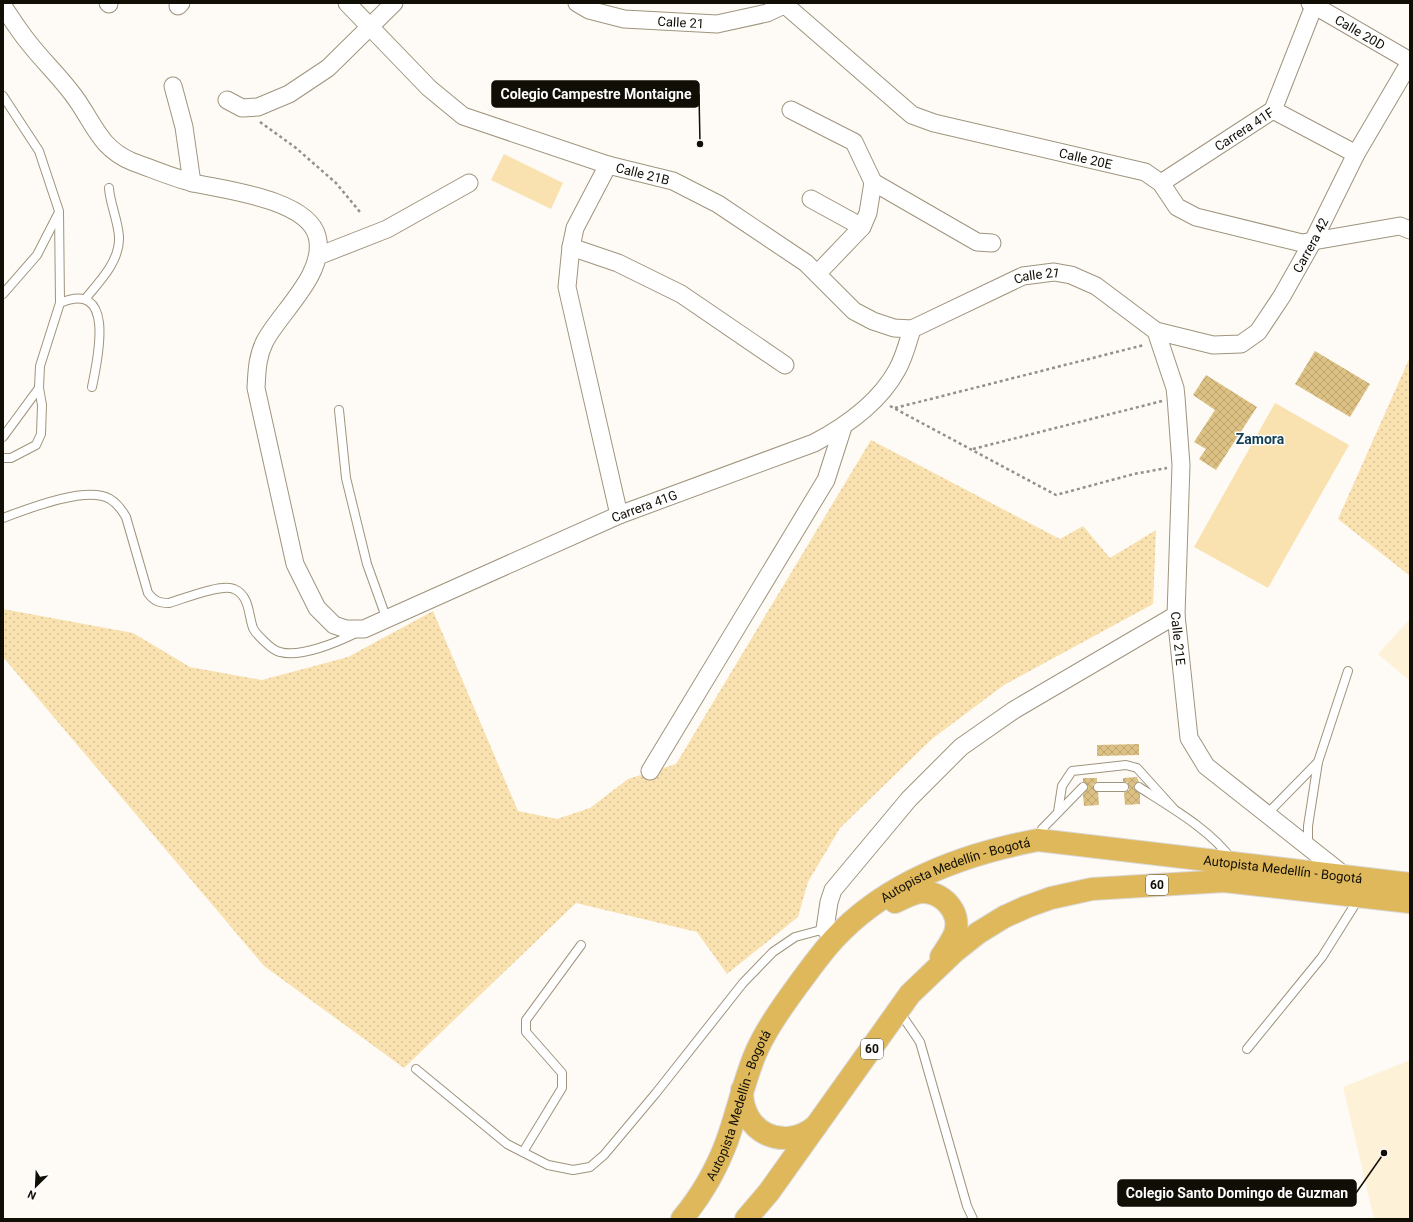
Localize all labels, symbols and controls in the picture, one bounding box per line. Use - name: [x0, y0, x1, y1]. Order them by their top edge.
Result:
- street label: Calle 20D: [1333, 12, 1388, 52]
- street label: Calle 21: [657, 13, 705, 31]
- callout: Colegio Campestre Montaigne: [492, 81, 699, 107]
- text: Colegio Campestre Montaigne: [501, 86, 692, 102]
- street label: Carrera 41F: [1212, 104, 1276, 154]
- street label: Calle 20E: [1058, 145, 1114, 172]
- street label: Calle 21B: [614, 160, 671, 187]
- street label: Carrera 42: [1289, 215, 1331, 275]
- street label: Calle 21: [1011, 264, 1061, 287]
- district label: Zamora: [1236, 431, 1285, 447]
- street label: Carrera 41G: [609, 487, 679, 525]
- street label: Calle 21E: [1168, 611, 1189, 666]
- street label: Autopista Medellín - Bogotá: [877, 834, 1031, 905]
- street label: Autopista Medellín - Bogotá: [1203, 852, 1363, 886]
- road number: 60: [1146, 875, 1168, 895]
- street label: Autopista Medellín - Bogotá: [703, 1027, 774, 1183]
- road number: 60: [861, 1039, 883, 1059]
- north arrow: [16, 1166, 56, 1206]
- callout: Colegio Santo Domingo de Guzman: [1118, 1180, 1356, 1206]
- text: Colegio Santo Domingo de Guzman: [1126, 1185, 1348, 1201]
- text: N: [26, 1187, 38, 1202]

